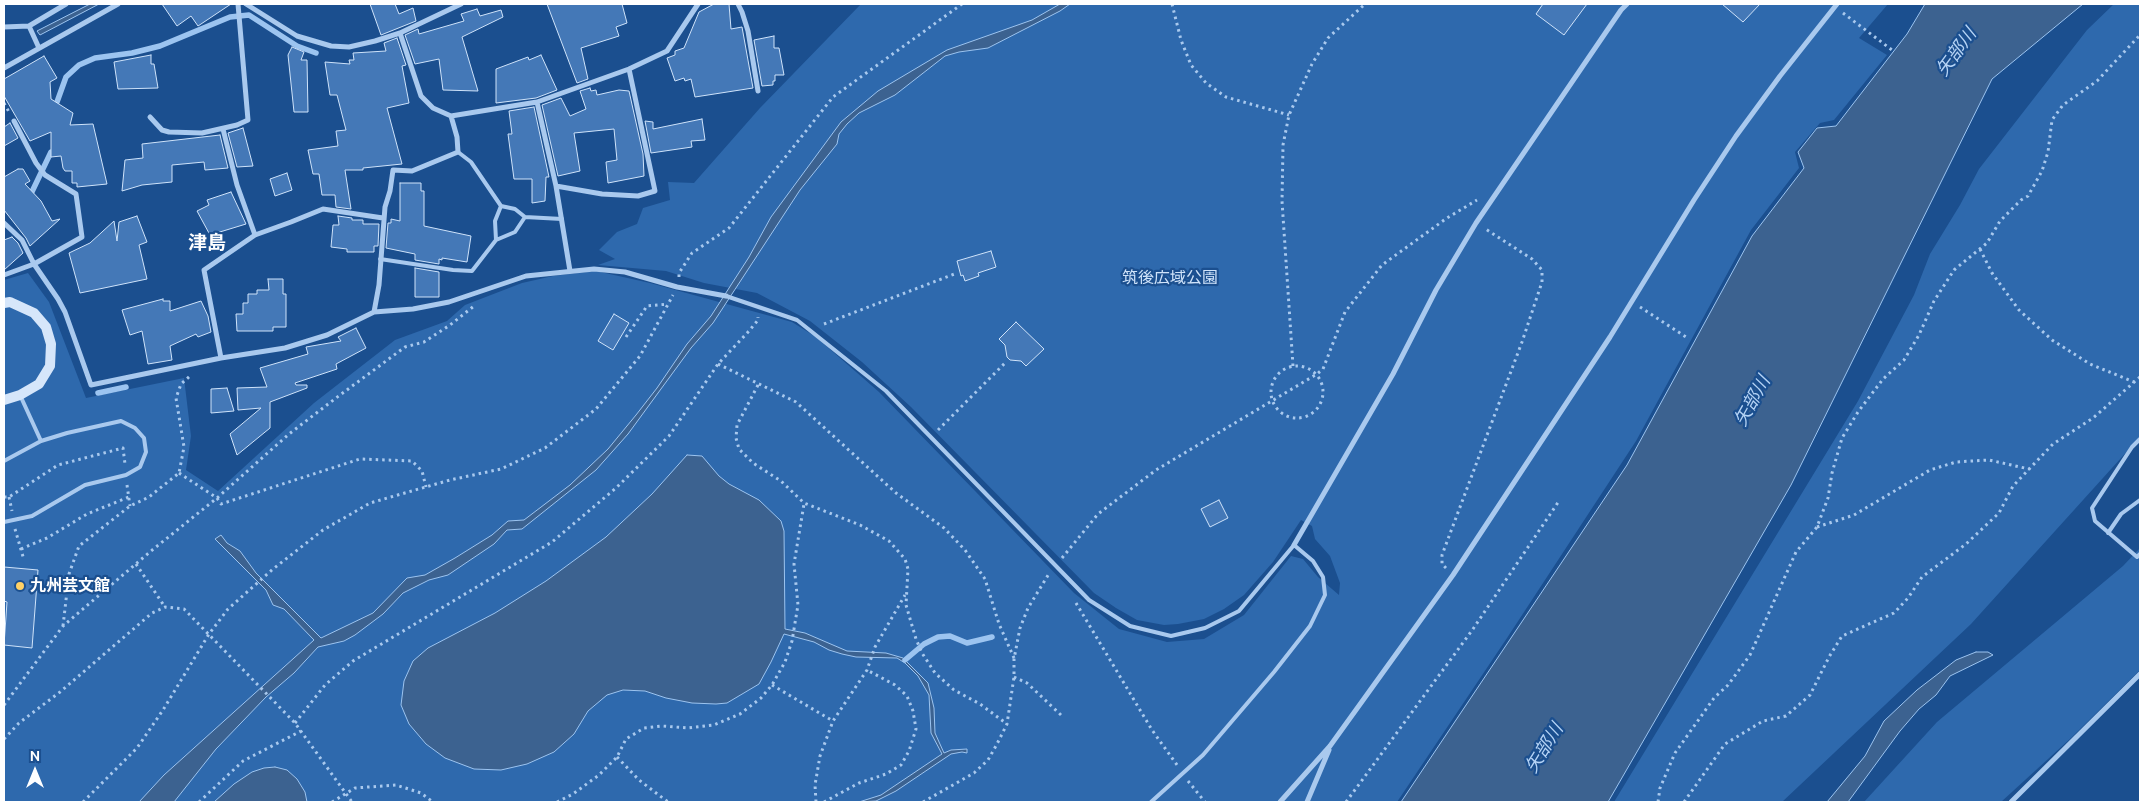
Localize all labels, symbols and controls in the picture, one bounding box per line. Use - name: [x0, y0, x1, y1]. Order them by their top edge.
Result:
- water label: 矢部川: [1931, 24, 1981, 80]
- district label: 津島: [188, 232, 226, 254]
- park label: 筑後広域公園: [1122, 268, 1218, 288]
- water label: 矢部川: [1729, 372, 1775, 430]
- place label: 九州芸文館: [30, 576, 110, 596]
- marker: 九州芸文館: [14, 580, 26, 592]
- water label: 矢部川: [1521, 719, 1567, 777]
- north arrow: [10, 746, 60, 796]
- text: N: [30, 748, 40, 764]

